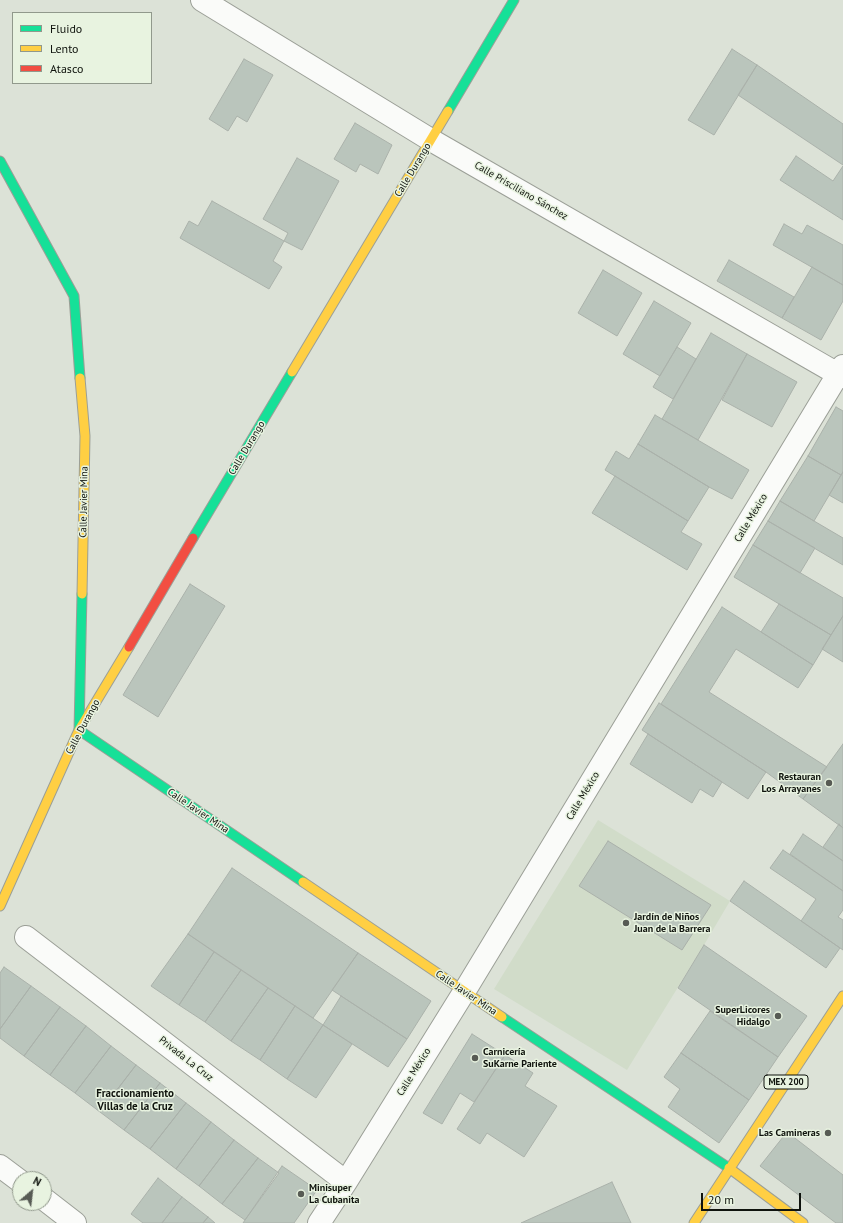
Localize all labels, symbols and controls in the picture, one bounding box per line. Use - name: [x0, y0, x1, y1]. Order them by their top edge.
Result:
- legend: [12, 12, 152, 84]
- text: Fluido: [50, 21, 82, 36]
- text: Lento: [50, 41, 79, 56]
- text: Atasco: [50, 61, 83, 76]
- street label: Calle Durango: [392, 141, 434, 199]
- street label: Calle Prisciliano Sánchez: [472, 159, 570, 223]
- street label: Calle Durango: [226, 419, 268, 477]
- street label: Calle Javier Mina: [77, 466, 91, 538]
- street label: Calle México: [732, 492, 770, 544]
- street label: Calle Durango: [63, 697, 103, 757]
- street label: Calle México: [564, 770, 602, 822]
- place label: Restauran Los Arrayanes: [762, 771, 821, 794]
- marker: Restauran Los Arrayanes: [824, 778, 834, 788]
- street label: Calle Javier Mina: [165, 786, 231, 836]
- place label: Jardín de Niños Juan de la Barrera: [634, 911, 711, 934]
- marker: Jardín de Niños Juan de la Barrera: [621, 918, 631, 928]
- street label: Calle Javier Mina: [433, 968, 499, 1018]
- place label: SuperLicores Hidalgo: [715, 1004, 770, 1028]
- marker: SuperLicores Hidalgo: [773, 1011, 783, 1021]
- street label: Privada La Cruz: [156, 1034, 216, 1084]
- street label: Calle México: [395, 1046, 433, 1098]
- place label: Carnicería SuKarne Pariente: [483, 1046, 557, 1070]
- marker: Carnicería SuKarne Pariente: [470, 1053, 480, 1063]
- road number: MEX 200: [764, 1075, 808, 1089]
- district label: Fraccionamiento Villas de la Cruz: [96, 1087, 174, 1113]
- place label: Las Camineras: [759, 1127, 820, 1139]
- marker: Las Camineras: [823, 1128, 833, 1138]
- north arrow: [12, 1171, 52, 1211]
- text: N: [31, 1173, 44, 1189]
- place label: Minisuper La Cubanita: [309, 1182, 359, 1206]
- scale bar: [703, 1185, 803, 1211]
- marker: Minisuper La Cubanita: [296, 1189, 306, 1199]
- text: 20 m: [708, 1192, 734, 1207]

